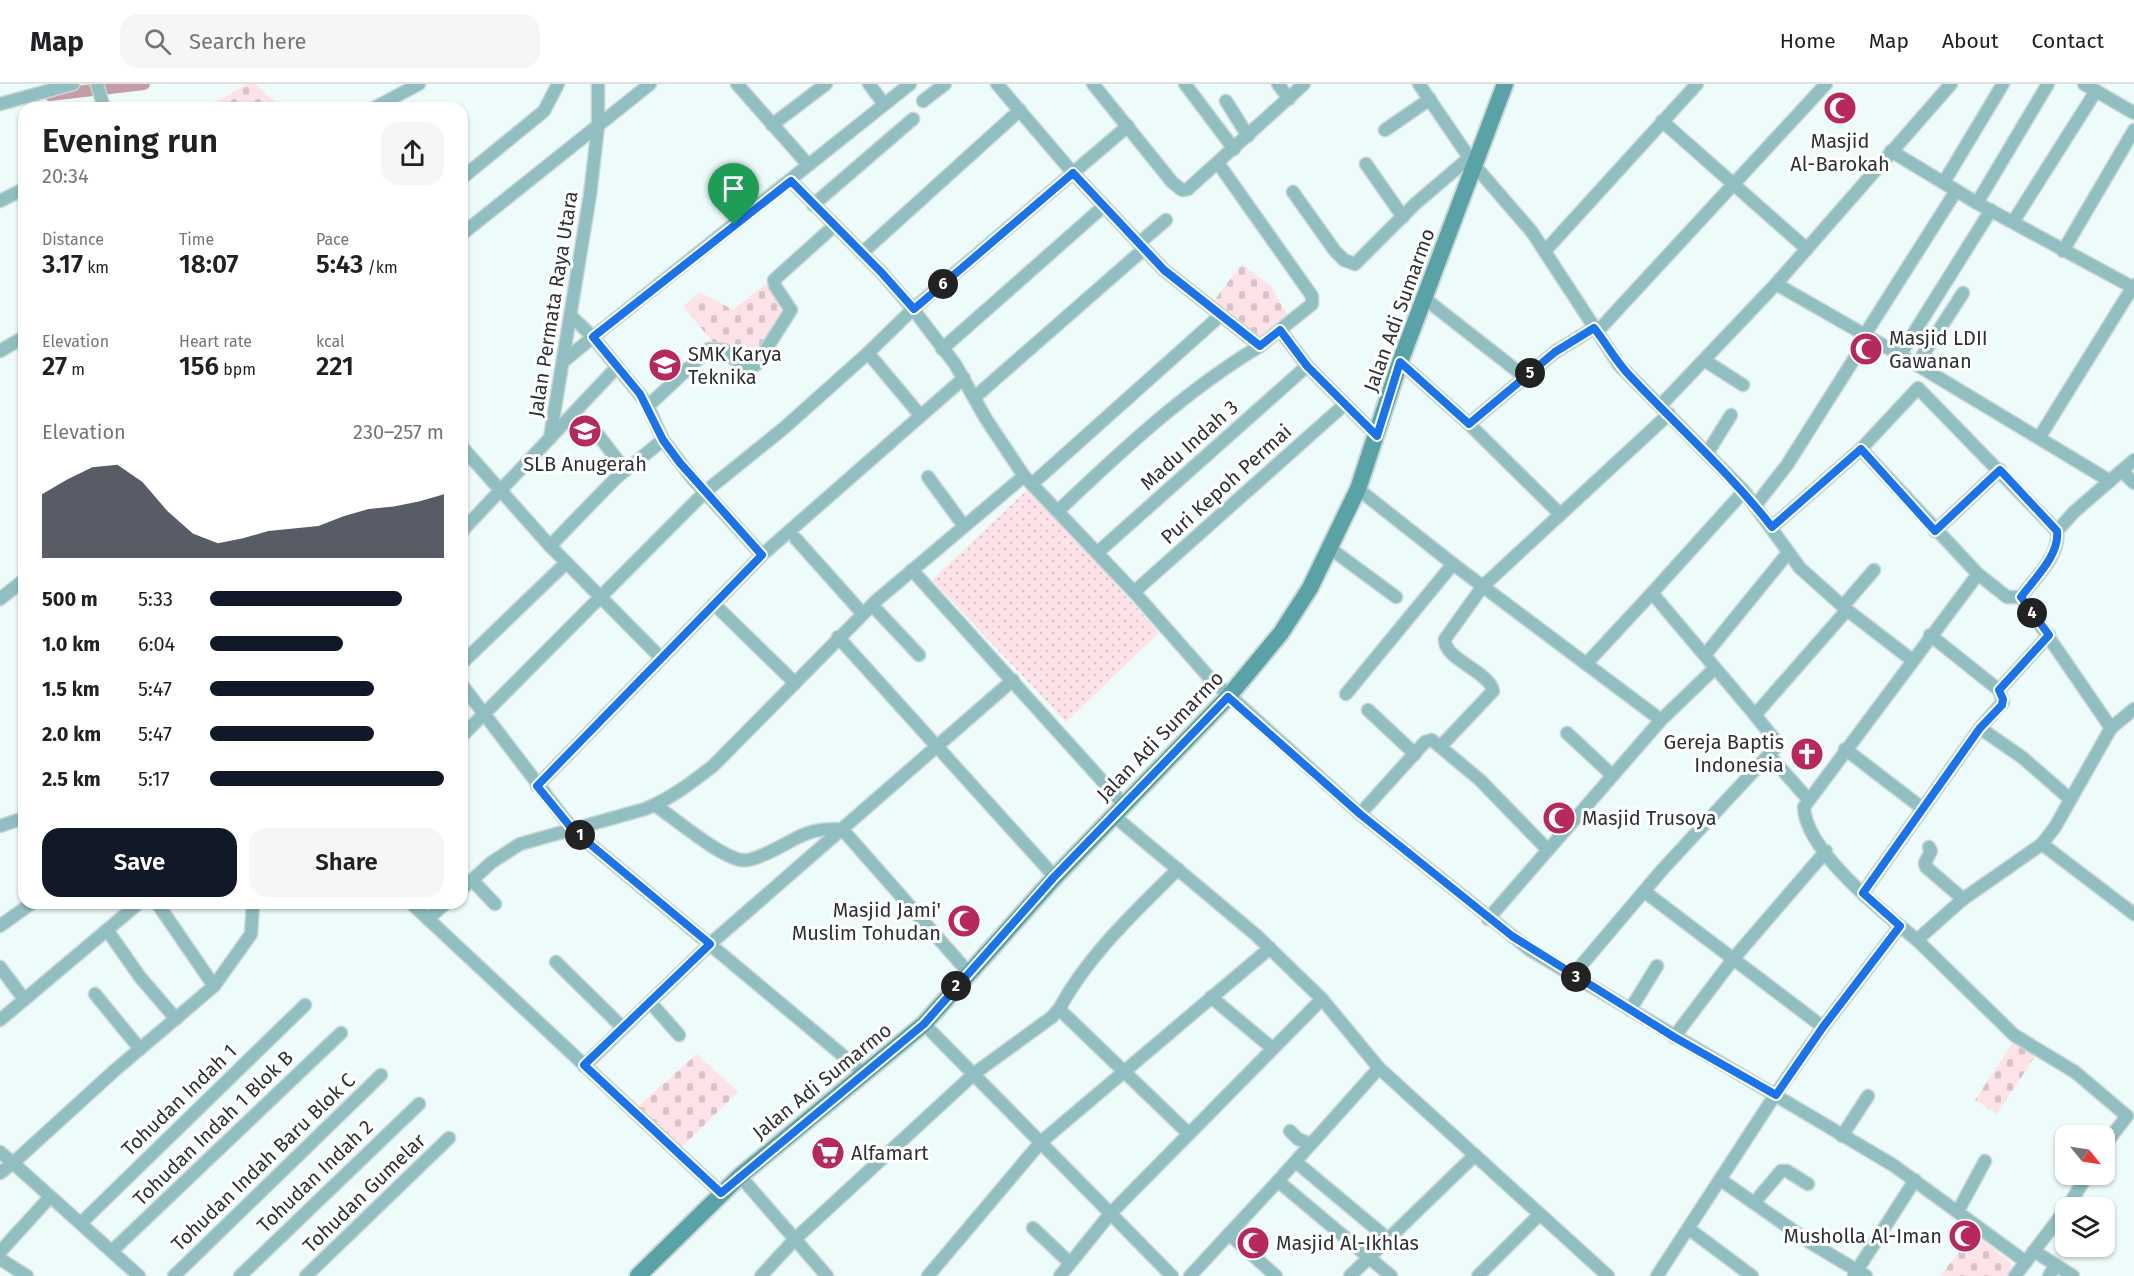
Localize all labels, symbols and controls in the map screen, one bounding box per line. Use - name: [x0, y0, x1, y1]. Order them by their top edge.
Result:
- search box: [120, 14, 540, 68]
- text: Map: [30, 25, 84, 58]
- icon: search: [141, 25, 174, 58]
- text: Search here: [189, 28, 307, 55]
- text: Home: [1780, 28, 1836, 54]
- text: Map: [1869, 28, 1909, 54]
- text: About: [1942, 28, 1999, 54]
- text: Contact: [2032, 28, 2104, 54]
- mosque icon: Masjid Al-Barokah: [1822, 90, 1858, 126]
- text: Evening run: [42, 121, 218, 161]
- button: share: [381, 122, 444, 185]
- place label: Masjid Al-Barokah: [1790, 129, 1890, 176]
- pin: [708, 163, 759, 225]
- text: 20:34: [42, 164, 89, 188]
- icon: arrive: [717, 172, 750, 205]
- street label: Jalan Permata Raya Utara: [523, 189, 583, 419]
- street label: Jalan Adi Sumarmo: [1358, 225, 1440, 395]
- text: Distance: [42, 230, 104, 249]
- text: Time: [179, 230, 214, 249]
- text: Pace: [316, 230, 349, 249]
- text: 3.17: [42, 249, 83, 280]
- text: 18:07: [179, 249, 239, 280]
- text: 5:43: [316, 249, 363, 280]
- text: km: [83, 258, 109, 277]
- text: /km: [363, 258, 398, 277]
- pin: 6: [928, 269, 958, 299]
- text: 6: [938, 274, 948, 293]
- place label: Masjid LDII Gawanan: [1889, 326, 1988, 373]
- mosque icon: Masjid LDII Gawanan: [1848, 331, 1884, 367]
- text: Elevation: [42, 332, 109, 351]
- text: Heart rate: [179, 332, 252, 351]
- text: kcal: [316, 332, 345, 351]
- place label: SMK Karya Teknika: [688, 342, 782, 389]
- school or university icon: SMK Karya Teknika: [647, 347, 683, 383]
- text: 27: [42, 351, 67, 382]
- text: 156: [179, 351, 219, 382]
- text: 221: [316, 351, 354, 382]
- pin: 5: [1515, 358, 1545, 388]
- text: m: [67, 360, 85, 379]
- text: bpm: [219, 360, 256, 379]
- text: 5: [1526, 363, 1534, 382]
- street label: Madu Indah 3: [1135, 395, 1243, 495]
- school or university icon: SLB Anugerah: [567, 413, 603, 449]
- street label: Puri Kepoh Permai: [1156, 419, 1296, 549]
- text: Elevation: [42, 420, 126, 444]
- text: 230–257 m: [353, 420, 444, 444]
- place label: SLB Anugerah: [523, 452, 647, 476]
- text: 500 m: [42, 587, 98, 611]
- text: 5:33: [138, 587, 173, 611]
- pin: 4: [2017, 598, 2047, 628]
- text: 4: [2027, 603, 2037, 622]
- text: 1.0 km: [42, 632, 100, 656]
- text: 6:04: [138, 632, 175, 656]
- street label: Jalan Adi Sumarmo: [1092, 666, 1228, 806]
- text: 1.5 km: [42, 677, 100, 701]
- text: 5:47: [138, 677, 172, 701]
- text: 2.0 km: [42, 722, 101, 746]
- text: 5:47: [138, 722, 172, 746]
- place label: Gereja Baptis Indonesia: [1664, 730, 1784, 777]
- church icon: Gereja Baptis Indonesia: [1789, 736, 1825, 772]
- text: 2.5 km: [42, 767, 101, 791]
- text: 5:17: [138, 767, 170, 791]
- mosque icon: Masjid Trusoya: [1541, 800, 1577, 836]
- place label: Masjid Trusoya: [1582, 806, 1717, 830]
- pin: 1: [565, 820, 595, 850]
- text: 1: [576, 825, 584, 844]
- button: Save: [42, 828, 237, 897]
- button: Share: [249, 828, 444, 897]
- place label: Masjid Jami' Muslim Tohudan: [792, 898, 941, 945]
- mosque icon: Masjid Jami' Muslim Tohudan: [946, 903, 982, 939]
- pin: 3: [1561, 962, 1591, 992]
- text: 3: [1572, 967, 1580, 986]
- pin: 2: [941, 971, 971, 1001]
- text: 2: [952, 976, 960, 995]
- street label: Jalan Adi Sumarmo: [748, 1018, 896, 1144]
- street label: Tohudan Indah 1: [117, 1039, 241, 1161]
- street label: Tohudan Indah 1 Blok B: [128, 1045, 298, 1211]
- street label: Tohudan Indah Baru Blok C: [166, 1068, 360, 1256]
- street label: Tohudan Indah 2: [252, 1115, 378, 1237]
- north arrow: [2055, 1125, 2115, 1185]
- map controls: [2055, 1125, 2115, 1257]
- street label: Tohudan Gumelar: [298, 1128, 430, 1257]
- supermarket icon: Alfamart: [810, 1135, 846, 1171]
- place label: Alfamart: [851, 1141, 929, 1165]
- button: layers: [2055, 1197, 2115, 1257]
- mosque icon: Musholla Al-Iman: [1947, 1218, 1983, 1254]
- place label: Musholla Al-Iman: [1783, 1224, 1942, 1248]
- mosque icon: Masjid Al-Ikhlas: [1235, 1225, 1271, 1261]
- place label: Masjid Al-Ikhlas: [1276, 1231, 1419, 1255]

